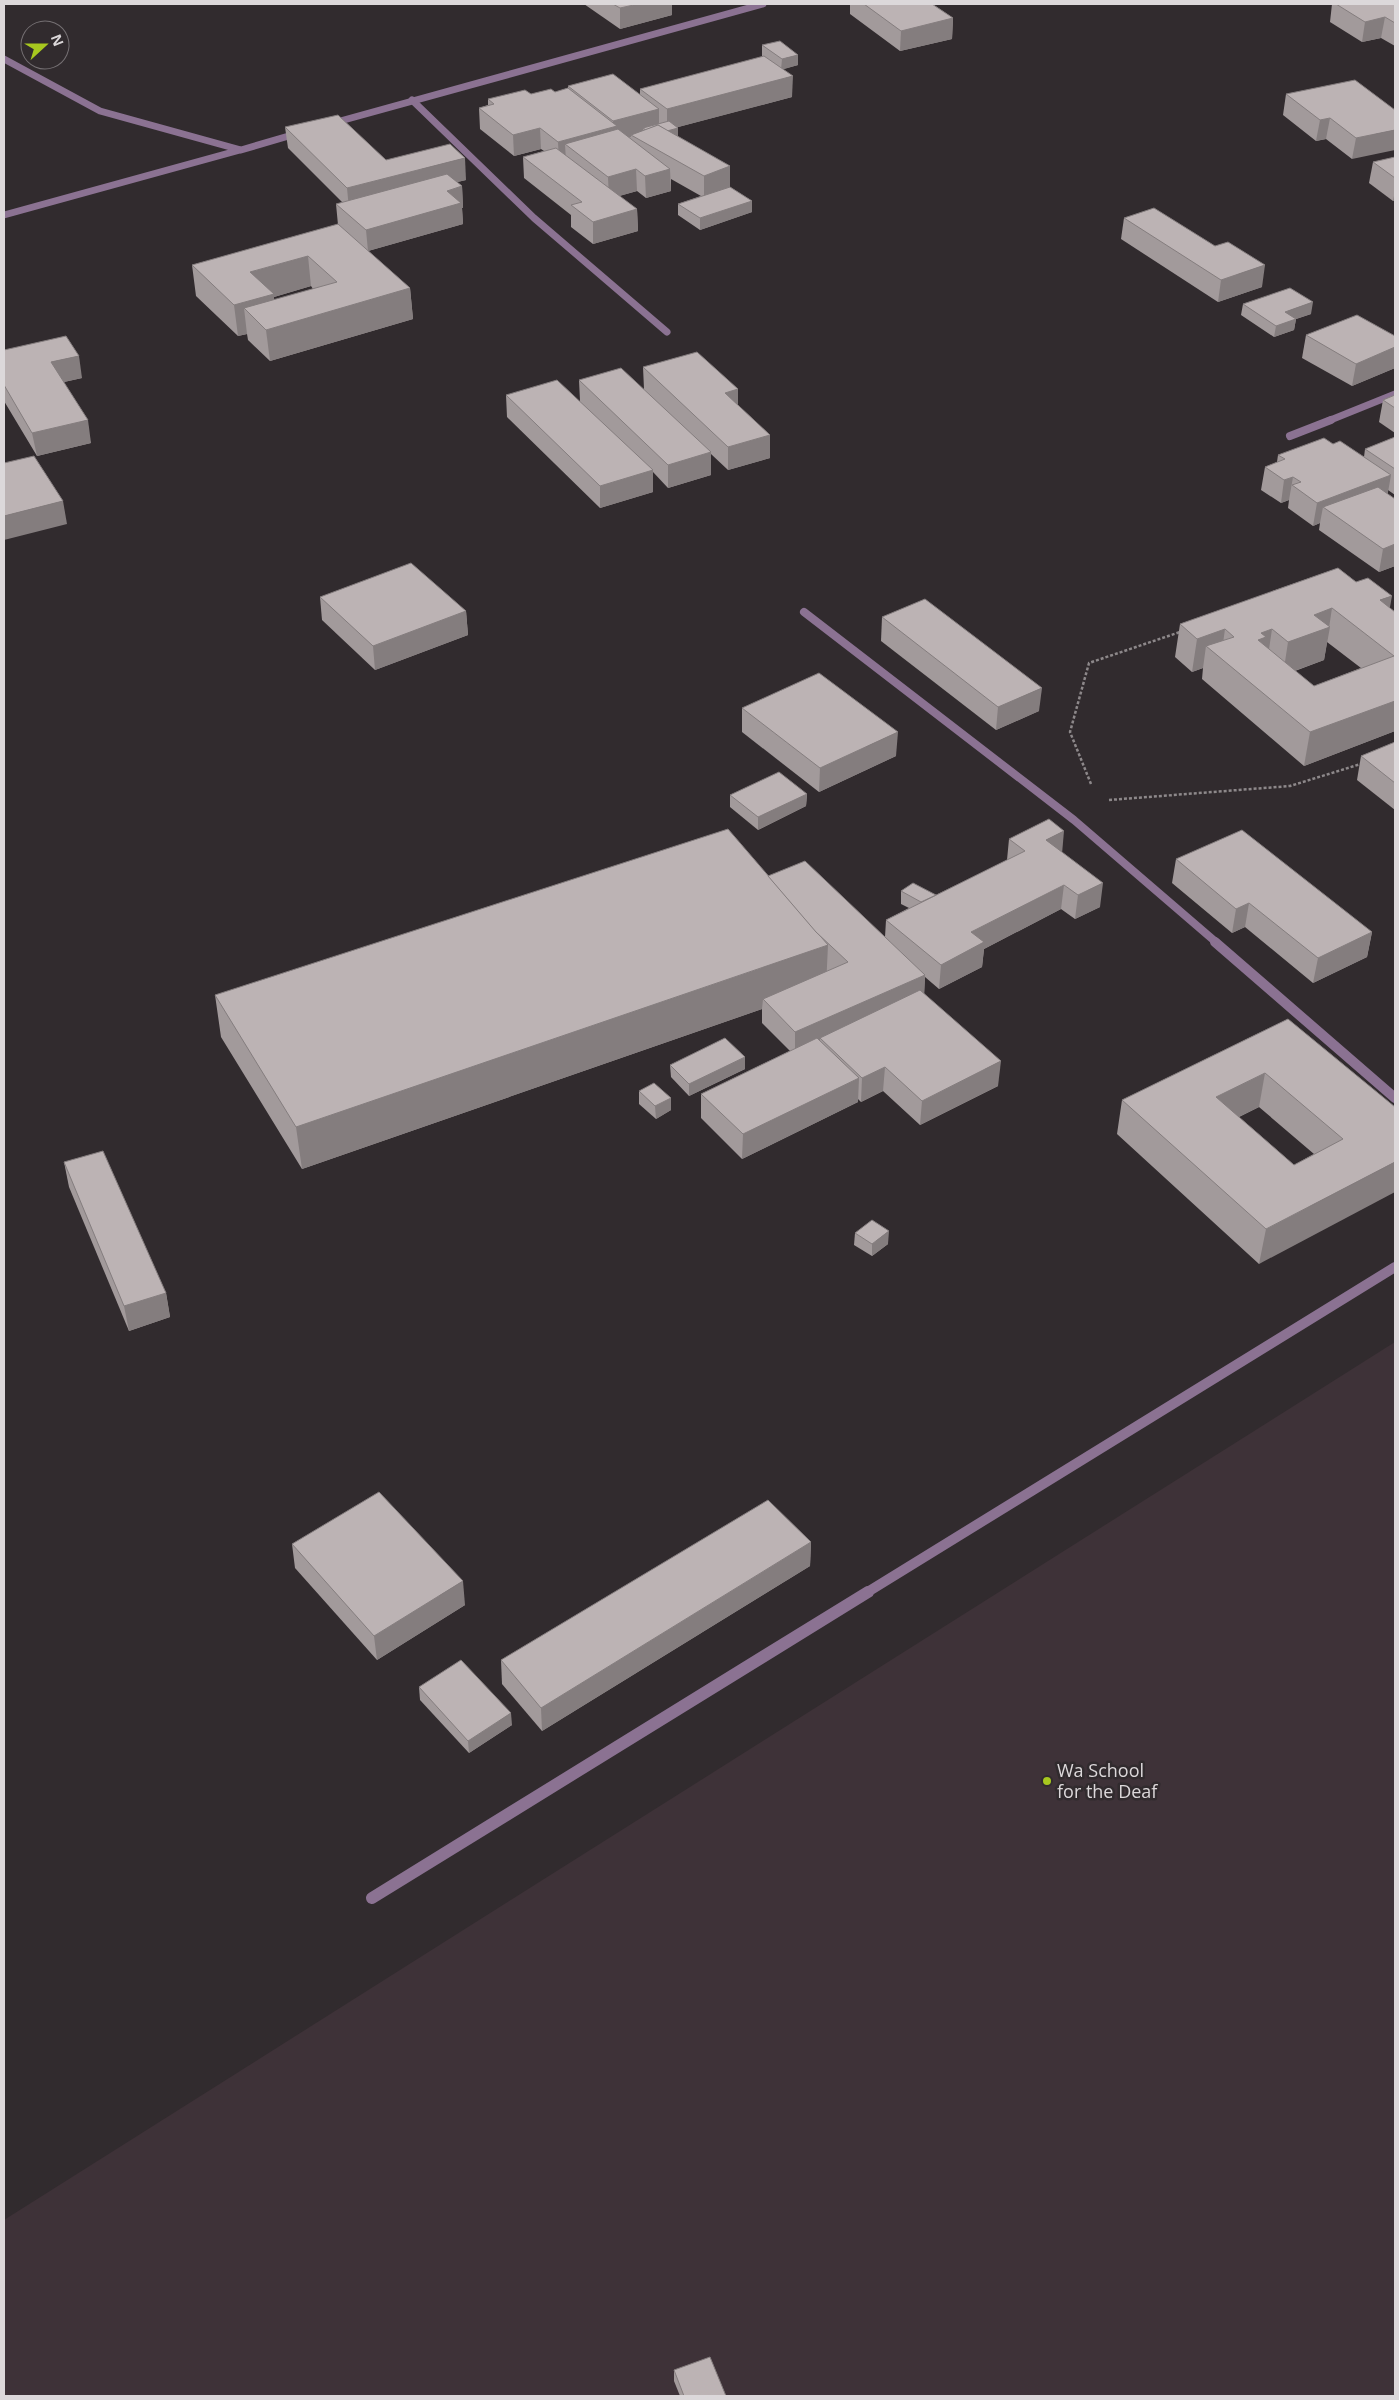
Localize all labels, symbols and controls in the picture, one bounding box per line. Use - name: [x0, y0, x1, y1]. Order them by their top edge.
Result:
- north arrow: [20, 20, 70, 70]
- text: N: [47, 31, 69, 49]
- place label: Wa School for the Deaf: [1057, 1758, 1158, 1803]
- marker: Wa School for the Deaf: [1041, 1775, 1053, 1787]

